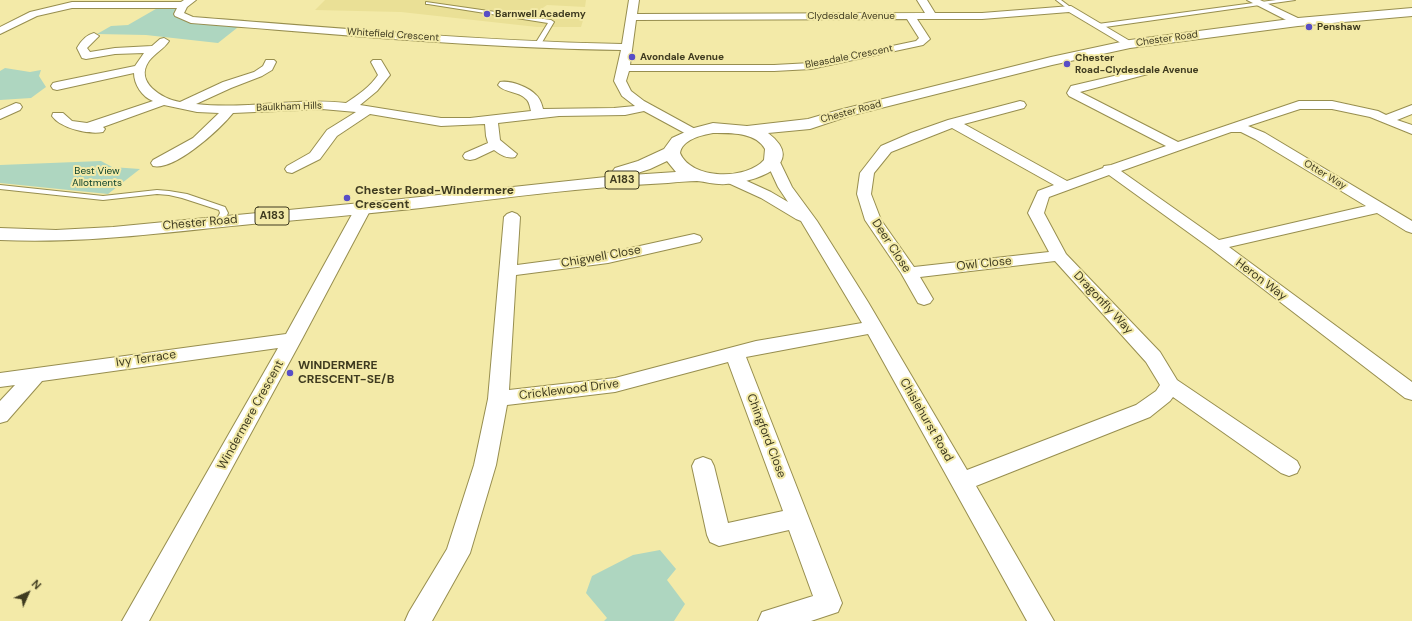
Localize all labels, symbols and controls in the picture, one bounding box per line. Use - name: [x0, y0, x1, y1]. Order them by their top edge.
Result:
- place label: Barnwell Academy: [495, 8, 586, 20]
- marker: Barnwell Academy: [482, 9, 492, 19]
- street label: Clydesdale Avenue: [807, 10, 895, 22]
- place label: Penshaw: [1317, 21, 1361, 33]
- marker: Penshaw: [1304, 22, 1314, 32]
- street label: Whitefield Crescent: [347, 26, 439, 44]
- street label: Chester Road: [1135, 29, 1199, 49]
- street label: Bleasdale Crescent: [804, 43, 894, 71]
- place label: Avondale Avenue: [640, 51, 724, 63]
- marker: Avondale Avenue: [627, 52, 637, 62]
- place label: Chester Road-Clydesdale Avenue: [1075, 52, 1199, 76]
- marker: Chester Road-Clydesdale Avenue: [1062, 59, 1072, 69]
- street label: Chester Road: [819, 98, 883, 126]
- street label: Baulkham Hills: [256, 100, 322, 114]
- street label: Otter Way: [1302, 158, 1348, 192]
- park label: Best View Allotments: [72, 165, 122, 188]
- road number: A183: [605, 171, 639, 189]
- place label: Chester Road-Windermere Crescent: [355, 184, 514, 212]
- marker: Chester Road-Windermere Crescent: [342, 193, 352, 203]
- road number: A183: [255, 207, 289, 225]
- street label: Chester Road: [162, 213, 238, 233]
- street label: Deer Close: [868, 217, 914, 275]
- street label: Chigwell Close: [560, 243, 642, 271]
- street label: Owl Close: [956, 254, 1012, 274]
- street label: Heron Way: [1233, 256, 1289, 304]
- street label: Dragonfly Way: [1070, 269, 1136, 337]
- street label: Ivy Terrace: [115, 348, 177, 370]
- street label: Windermere Crescent: [215, 358, 287, 472]
- place label: WINDERMERE CRESCENT-SE/B: [298, 359, 394, 387]
- marker: WINDERMERE CRESCENT-SE/B: [285, 368, 295, 378]
- street label: Chislehurst Road: [896, 376, 956, 464]
- street label: Cricklewood Drive: [518, 377, 620, 403]
- street label: Chingford Close: [743, 392, 789, 480]
- north arrow: [8, 573, 48, 613]
- text: N: [29, 577, 44, 592]

